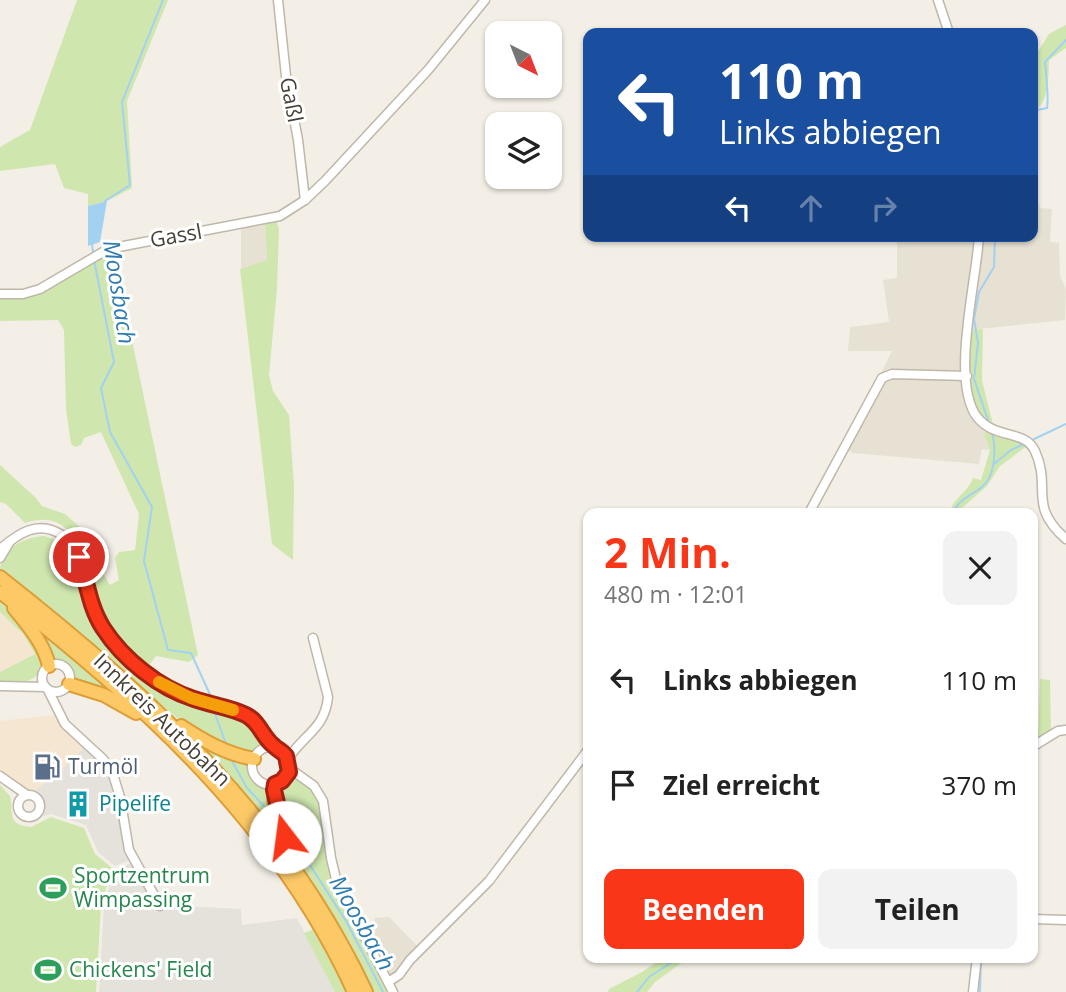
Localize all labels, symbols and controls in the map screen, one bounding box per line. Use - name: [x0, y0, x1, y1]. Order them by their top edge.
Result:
- north arrow: [485, 21, 562, 98]
- map controls: [485, 21, 562, 189]
- text: 110 m: [719, 47, 864, 113]
- icon: left: [604, 56, 695, 147]
- street label: Gaßl: [274, 75, 310, 125]
- text: Links abbiegen: [719, 110, 942, 153]
- button: layers: [485, 112, 562, 189]
- icon: left: [719, 189, 757, 227]
- icon: ahead: [792, 189, 830, 227]
- icon: right: [865, 189, 903, 227]
- street label: Gassl: [148, 217, 204, 253]
- water label: Moosbach: [96, 237, 144, 346]
- text: 2 Min.: [604, 523, 731, 580]
- pin: [49, 527, 109, 587]
- button: close: [943, 531, 1017, 605]
- icon: arrive: [60, 538, 98, 576]
- text: 480 m · 12:01: [604, 578, 747, 610]
- street label: Innkreis Autobahn: [88, 647, 237, 792]
- icon: left: [604, 661, 642, 699]
- text: Links abbiegen: [663, 662, 858, 698]
- text: 110 m: [942, 662, 1017, 698]
- fuel station icon: Turmöl: [32, 752, 62, 782]
- place label: Turmöl: [68, 752, 138, 780]
- icon: arrive: [604, 766, 642, 804]
- text: Ziel erreicht: [663, 767, 820, 803]
- text: 370 m: [942, 767, 1017, 803]
- building icon: Pipelife: [63, 789, 93, 819]
- place label: Pipelife: [99, 789, 171, 817]
- position arrow: [248, 800, 322, 874]
- place label: Sportzentrum Wimpassing: [74, 861, 210, 913]
- water label: Moosbach: [323, 869, 403, 976]
- button: Beenden: [604, 869, 804, 949]
- button: Teilen: [818, 869, 1017, 949]
- sports icon: Sportzentrum Wimpassing: [38, 873, 68, 903]
- sports icon: Chickens' Field: [33, 955, 63, 985]
- place label: Chickens' Field: [69, 955, 212, 983]

